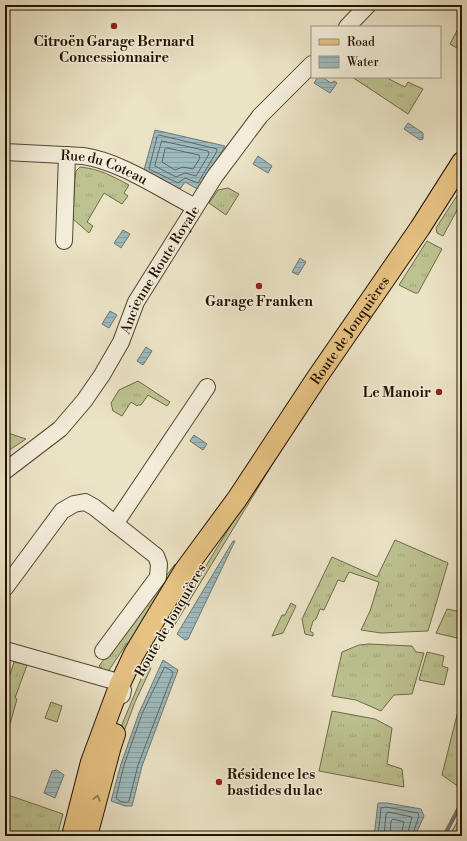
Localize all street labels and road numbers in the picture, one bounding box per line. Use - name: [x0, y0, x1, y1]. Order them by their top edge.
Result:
- street label: Rue du Coteau: [60, 147, 150, 189]
- street label: Ancienne Route Royale: [116, 202, 204, 338]
- street label: Route de Jonquières: [307, 273, 394, 388]
- street label: Route de Jonquières: [131, 561, 211, 680]

